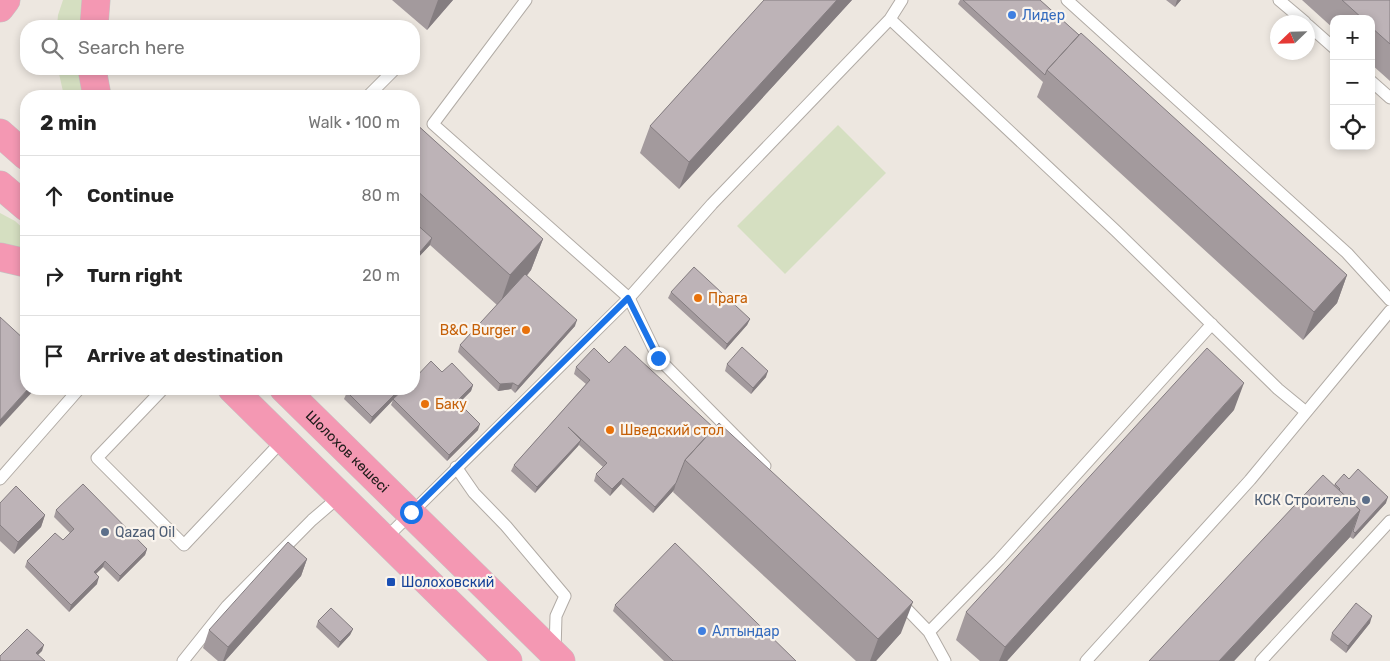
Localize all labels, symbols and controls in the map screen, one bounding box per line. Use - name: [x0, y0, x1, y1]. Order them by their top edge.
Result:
- place label: Лидер: [1022, 7, 1065, 24]
- marker: Лидер: [1006, 9, 1018, 21]
- north arrow: [1270, 15, 1315, 60]
- map controls: [1330, 15, 1375, 150]
- button: +: [1330, 15, 1375, 60]
- search box: [20, 20, 420, 75]
- icon: search: [38, 34, 66, 62]
- text: Search here: [78, 36, 185, 59]
- button: −: [1330, 60, 1375, 105]
- button: locate: [1330, 105, 1375, 150]
- text: 2 min: [40, 110, 97, 135]
- text: Walk · 100 m: [308, 113, 400, 132]
- icon: ahead: [40, 182, 68, 210]
- text: Continue: [87, 184, 174, 207]
- text: 80 m: [362, 186, 400, 205]
- icon: right: [40, 262, 68, 290]
- text: Turn right: [87, 264, 182, 287]
- text: 20 m: [362, 266, 400, 285]
- place label: Прага: [708, 290, 748, 307]
- marker: Прага: [692, 292, 704, 304]
- place label: B&C Burger: [440, 322, 517, 339]
- marker: B&C Burger: [520, 324, 532, 336]
- icon: arrive: [40, 342, 68, 370]
- text: Arrive at destination: [87, 344, 283, 367]
- route end: [647, 347, 670, 370]
- place label: Баку: [435, 396, 467, 413]
- marker: Баку: [419, 398, 431, 410]
- street label: Шолохов көшесі: [302, 407, 392, 496]
- place label: Шведский стол: [620, 422, 724, 439]
- marker: Шведский стол: [604, 424, 616, 436]
- place label: КСК Строитель: [1254, 492, 1356, 509]
- marker: КСК Строитель: [1360, 494, 1372, 506]
- route start: [400, 501, 423, 524]
- place label: Qazaq Oil: [115, 524, 175, 541]
- marker: Qazaq Oil: [99, 526, 111, 538]
- place label: Шолоховский: [401, 574, 494, 591]
- marker: Шолоховский: [385, 576, 397, 588]
- place label: Алтындар: [712, 623, 780, 640]
- marker: Алтындар: [696, 625, 708, 637]

